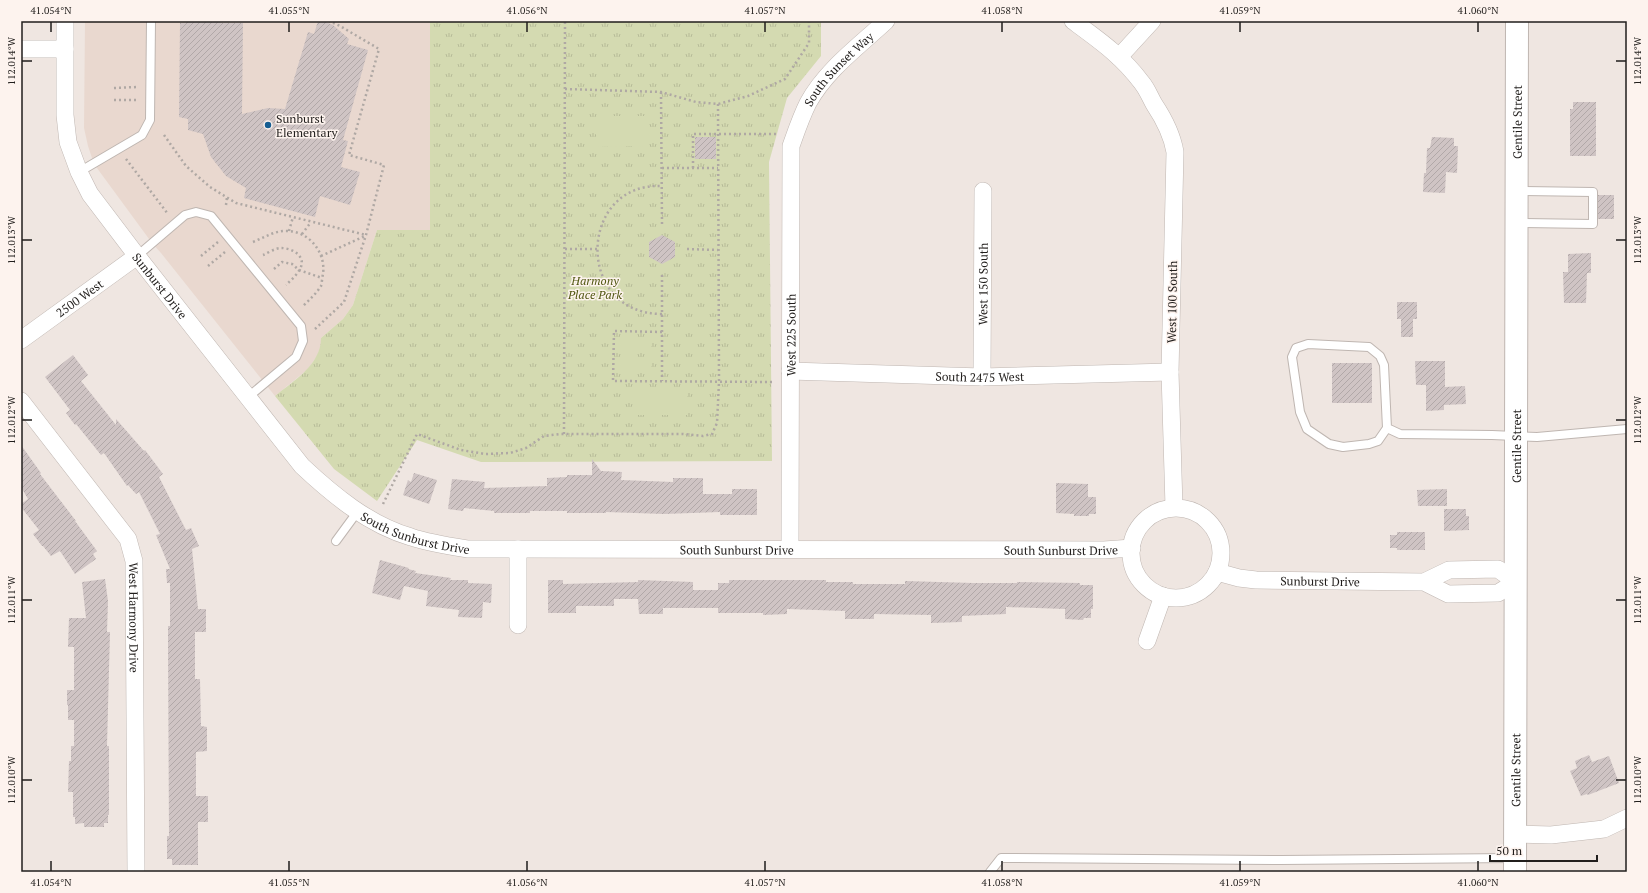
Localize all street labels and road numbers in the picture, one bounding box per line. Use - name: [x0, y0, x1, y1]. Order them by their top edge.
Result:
- street label: South Sunset Way: [800, 28, 877, 109]
- street label: Gentile Street: [1509, 84, 1524, 159]
- street label: West 150 South: [975, 243, 990, 325]
- street label: Sunburst Drive: [130, 249, 191, 321]
- street label: West 100 South: [1164, 261, 1180, 343]
- street label: 2500 West: [53, 275, 106, 320]
- street label: West 225 South: [783, 294, 798, 376]
- street label: South 2475 West: [935, 368, 1025, 385]
- street label: Gentile Street: [1508, 408, 1524, 483]
- street label: South Sunburst Drive: [358, 508, 471, 557]
- street label: South Sunburst Drive: [680, 542, 794, 557]
- street label: South Sunburst Drive: [1004, 542, 1118, 558]
- street label: West Harmony Drive: [127, 562, 142, 673]
- street label: Sunburst Drive: [1280, 573, 1360, 589]
- street label: Gentile Street: [1508, 732, 1523, 807]

